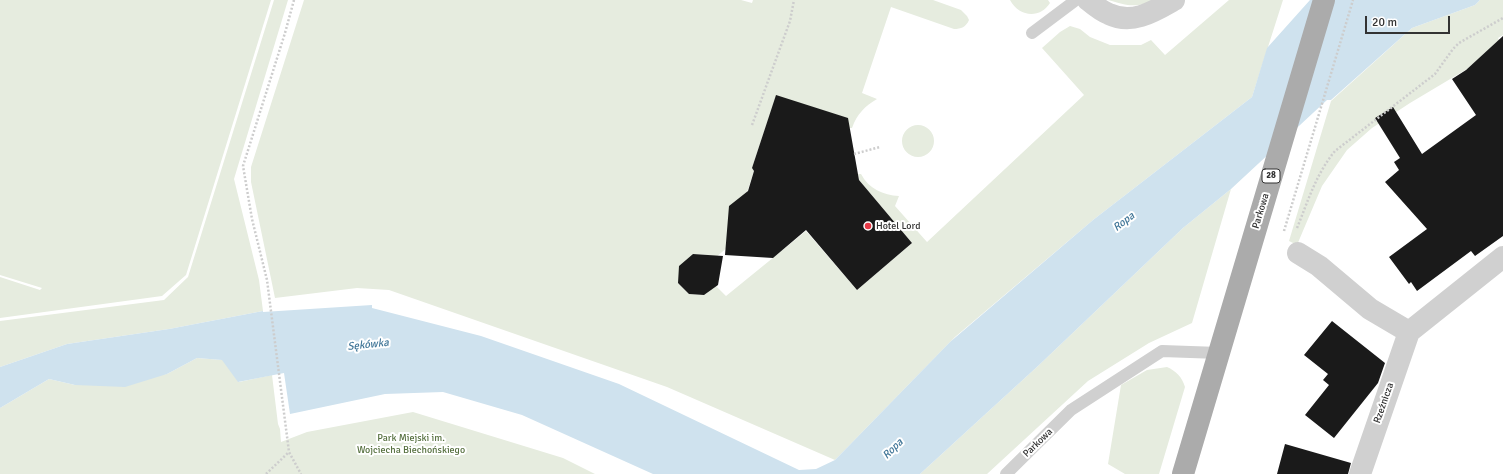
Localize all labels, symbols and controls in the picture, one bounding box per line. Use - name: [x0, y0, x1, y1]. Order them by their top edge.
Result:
- scale bar: [1367, 8, 1452, 34]
- text: 20 m: [1372, 15, 1397, 30]
- road number: 28: [1262, 169, 1280, 183]
- street label: Parkowa: [1250, 192, 1272, 230]
- water label: Ropa: [1111, 210, 1137, 234]
- place label: Hotel Lord: [876, 220, 920, 232]
- marker: Hotel Lord: [863, 221, 873, 231]
- water label: Sękówka: [347, 336, 389, 354]
- street label: Rzeźnicza: [1371, 381, 1397, 425]
- street label: Parkowa: [1021, 426, 1055, 460]
- park label: Park Miejski im. Wojciecha Biechońskiego: [357, 432, 465, 456]
- water label: Ropa: [880, 436, 906, 462]

